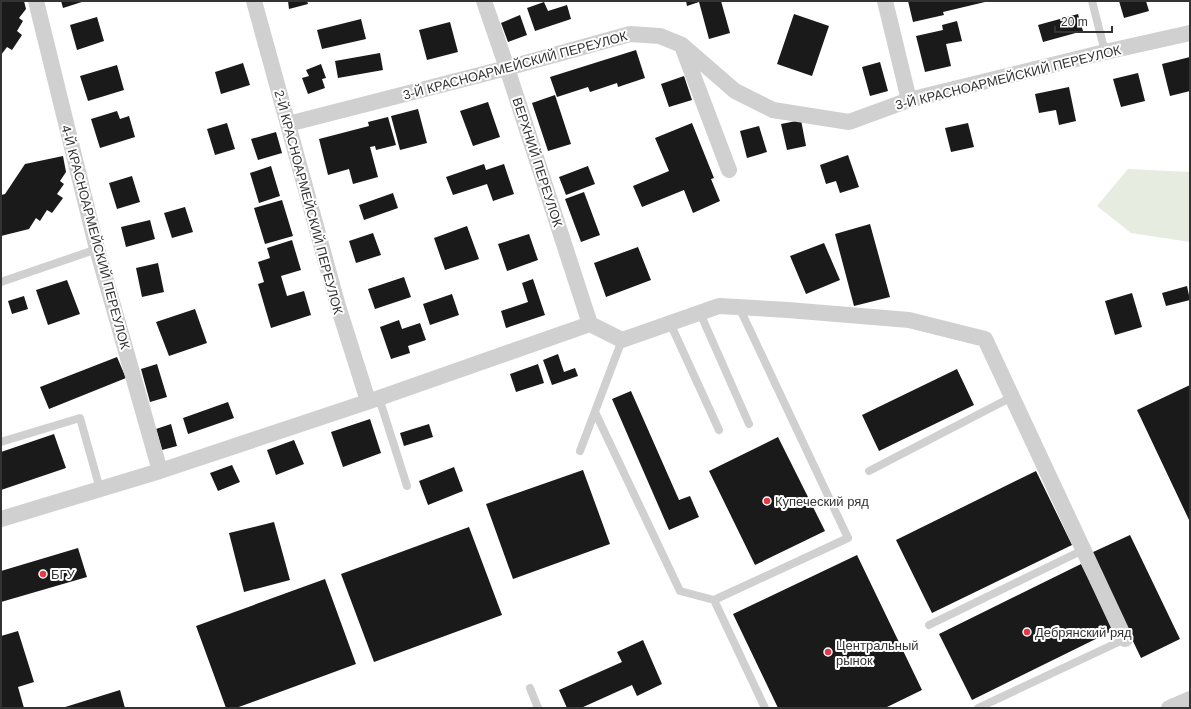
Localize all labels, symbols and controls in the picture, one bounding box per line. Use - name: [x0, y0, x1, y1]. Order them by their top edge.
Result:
- scale bar: [1055, 8, 1112, 34]
- text: 20 m: [1061, 15, 1088, 29]
- street label: 3-Й КРАСНОАРМЕЙСКИЙ ПЕРЕУЛОК: [401, 28, 629, 103]
- street label: 3-Й КРАСНОАРМЕЙСКИЙ ПЕРЕУЛОК: [894, 42, 1123, 113]
- street label: 2-Й КРАСНОАРМЕЙСКИЙ ПЕРЕУЛОК: [271, 88, 346, 316]
- street label: ВЕРХНИЙ ПЕРЕУЛОК: [510, 96, 566, 229]
- street label: 4-Й КРАСНОАРМЕЙСКИЙ ПЕРЕУЛОК: [58, 123, 133, 351]
- place label: Купеческий ряд: [775, 494, 869, 509]
- marker: Купеческий ряд: [762, 496, 772, 506]
- place label: БГУ: [51, 567, 76, 582]
- marker: БГУ: [38, 569, 48, 579]
- place label: Дебрянский ряд: [1035, 625, 1132, 640]
- marker: Дебрянский ряд: [1022, 627, 1032, 637]
- place label: Центральный рынок: [836, 638, 919, 668]
- marker: Центральный рынок: [823, 647, 833, 657]

